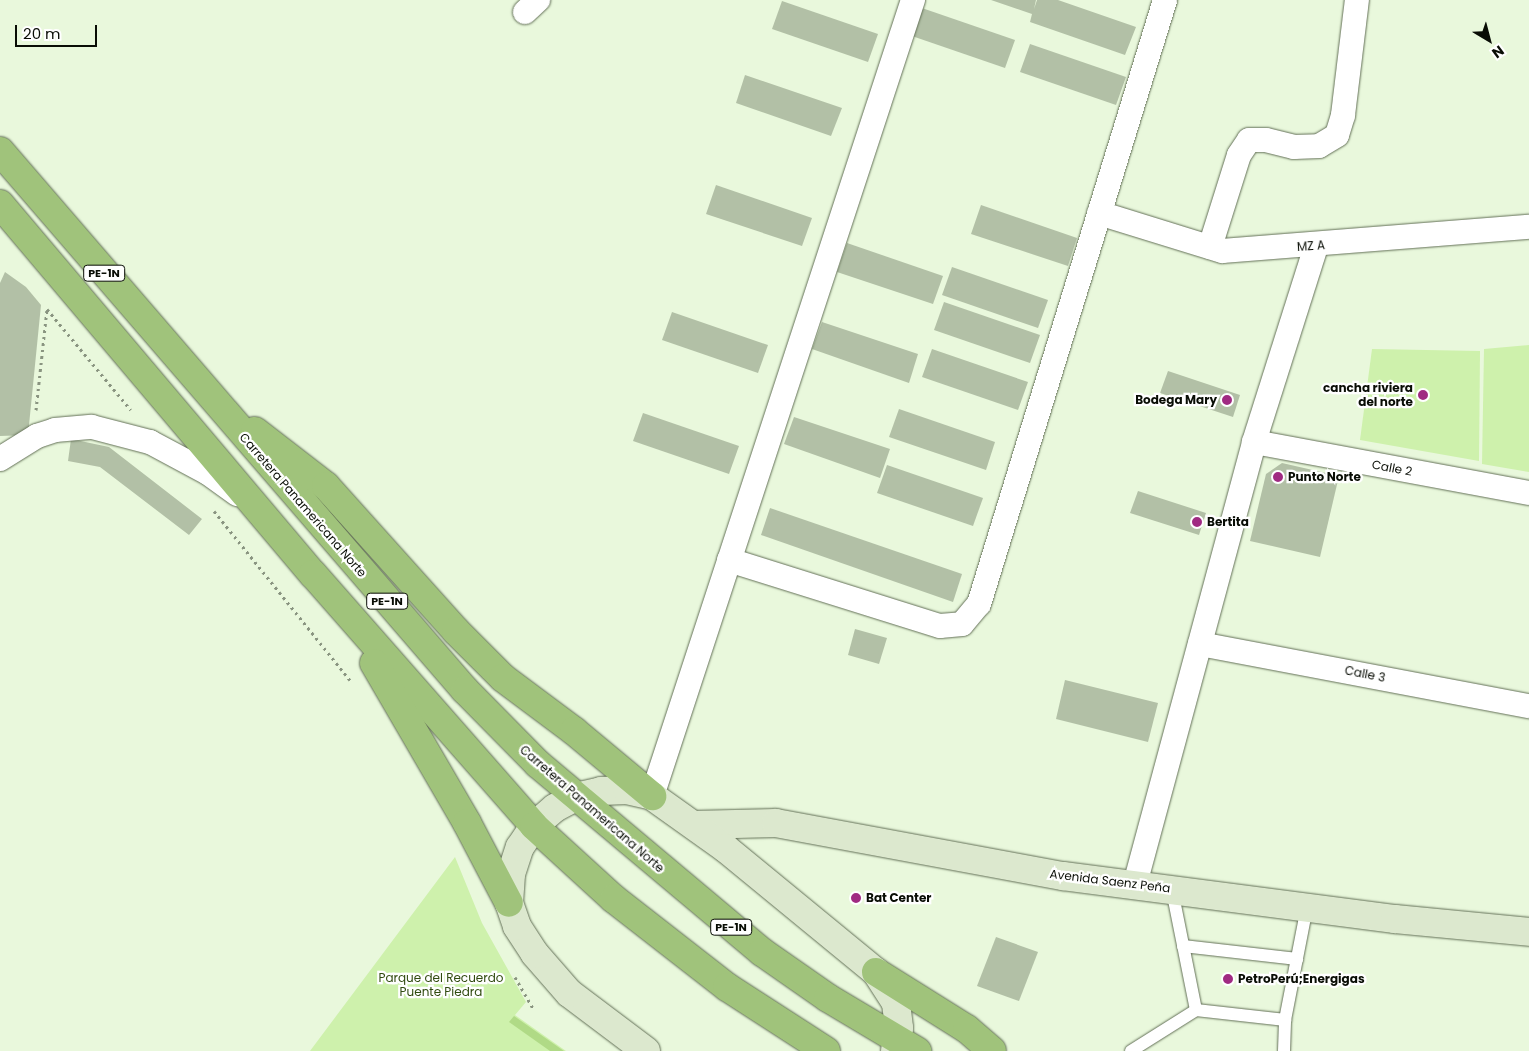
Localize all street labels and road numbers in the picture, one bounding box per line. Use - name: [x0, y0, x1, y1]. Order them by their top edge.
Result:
- street label: MZ A: [1296, 238, 1326, 254]
- road number: PE-1N: [83, 264, 125, 282]
- street label: Carretera Panamericana Norte: [236, 430, 370, 580]
- street label: Calle 2: [1371, 457, 1413, 479]
- road number: PE-1N: [366, 592, 408, 610]
- street label: Calle 3: [1344, 663, 1386, 685]
- street label: Carretera Panamericana Norte: [517, 742, 667, 876]
- street label: Avenida Saenz Peña: [1049, 866, 1171, 896]
- road number: PE-1N: [710, 919, 752, 936]

